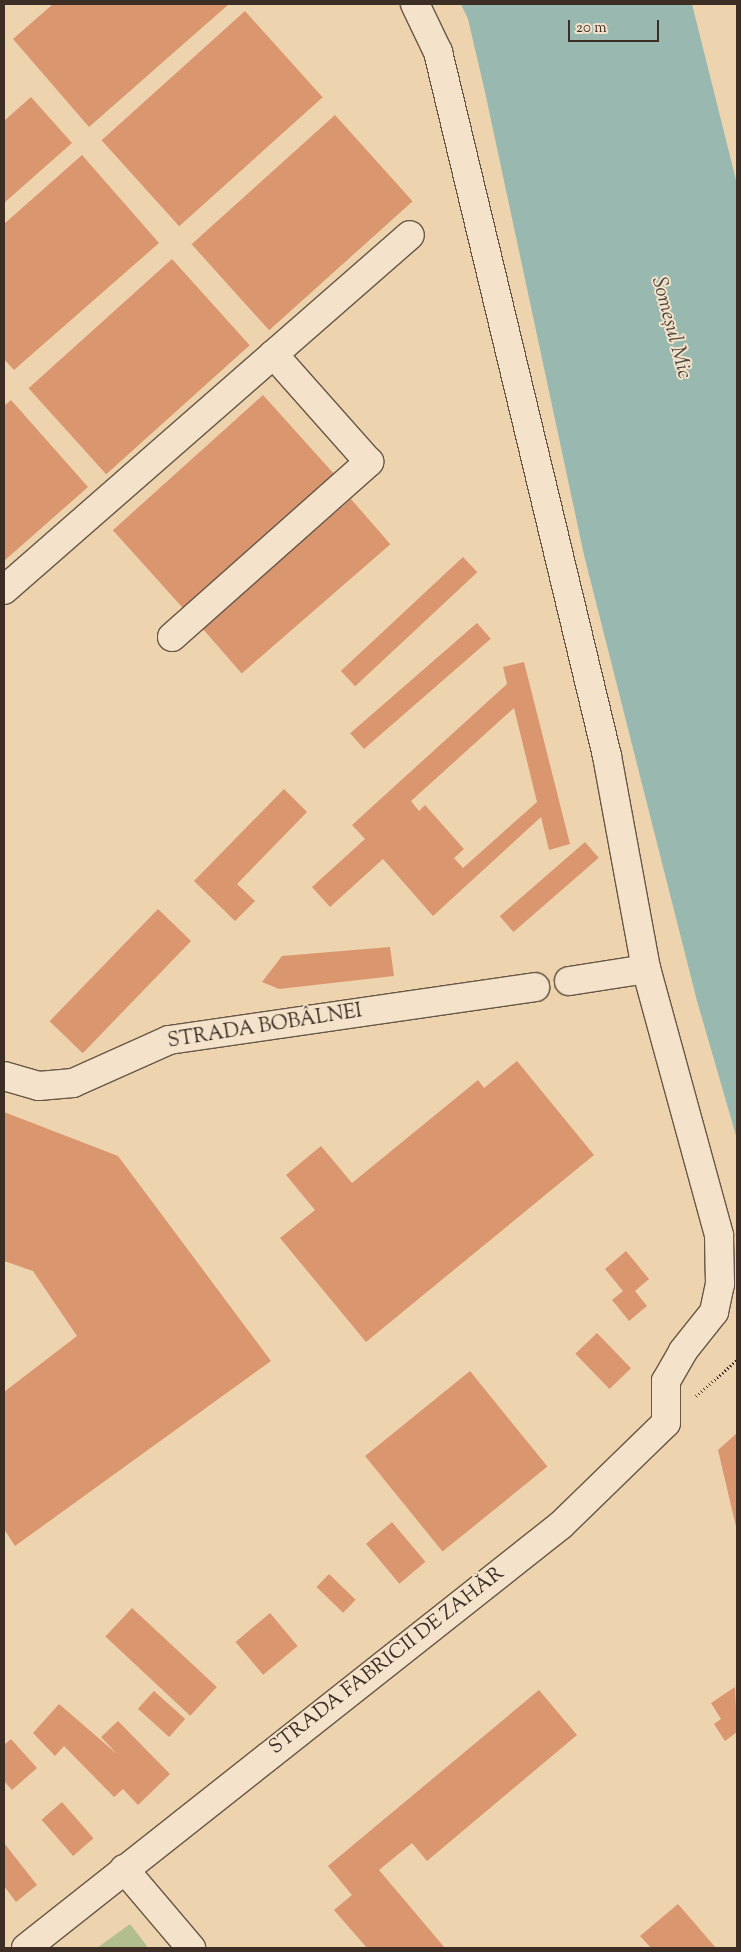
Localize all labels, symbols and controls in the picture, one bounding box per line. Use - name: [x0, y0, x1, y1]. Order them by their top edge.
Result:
- scale bar: [571, 10, 662, 42]
- text: 20 m: [576, 18, 607, 39]
- water label: Someșul Mic: [645, 274, 697, 382]
- street label: STRADA BOBÂLNEI: [166, 1000, 364, 1054]
- street label: STRADA FABRICII DE ZAHĂR: [265, 1562, 509, 1760]

